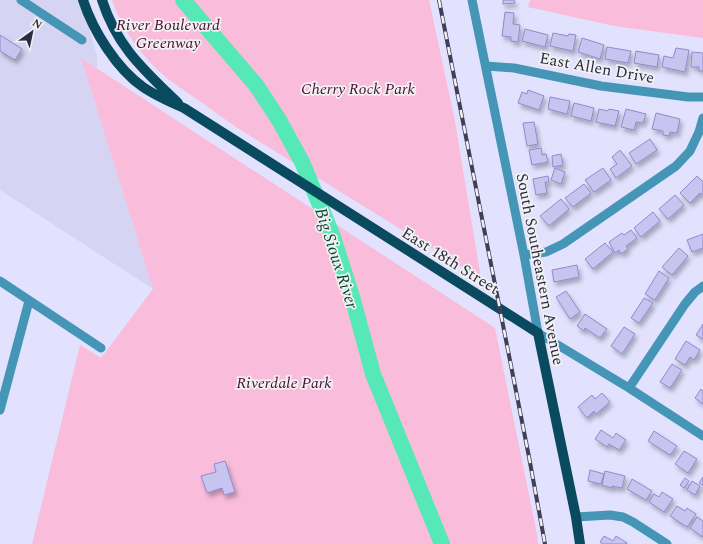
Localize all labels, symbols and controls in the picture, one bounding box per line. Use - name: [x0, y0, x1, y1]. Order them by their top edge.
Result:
- north arrow: [12, 12, 52, 52]
- park label: River Boulevard Greenway: [116, 13, 220, 55]
- text: N: [29, 14, 46, 34]
- street label: East Allen Drive: [538, 46, 656, 90]
- park label: Cherry Rock Park: [301, 77, 416, 101]
- street label: South Southeastern Avenue: [510, 171, 570, 367]
- water label: Big Sioux River: [307, 204, 365, 313]
- street label: East 18th Street: [397, 221, 504, 301]
- park label: Riverdale Park: [236, 371, 332, 395]

